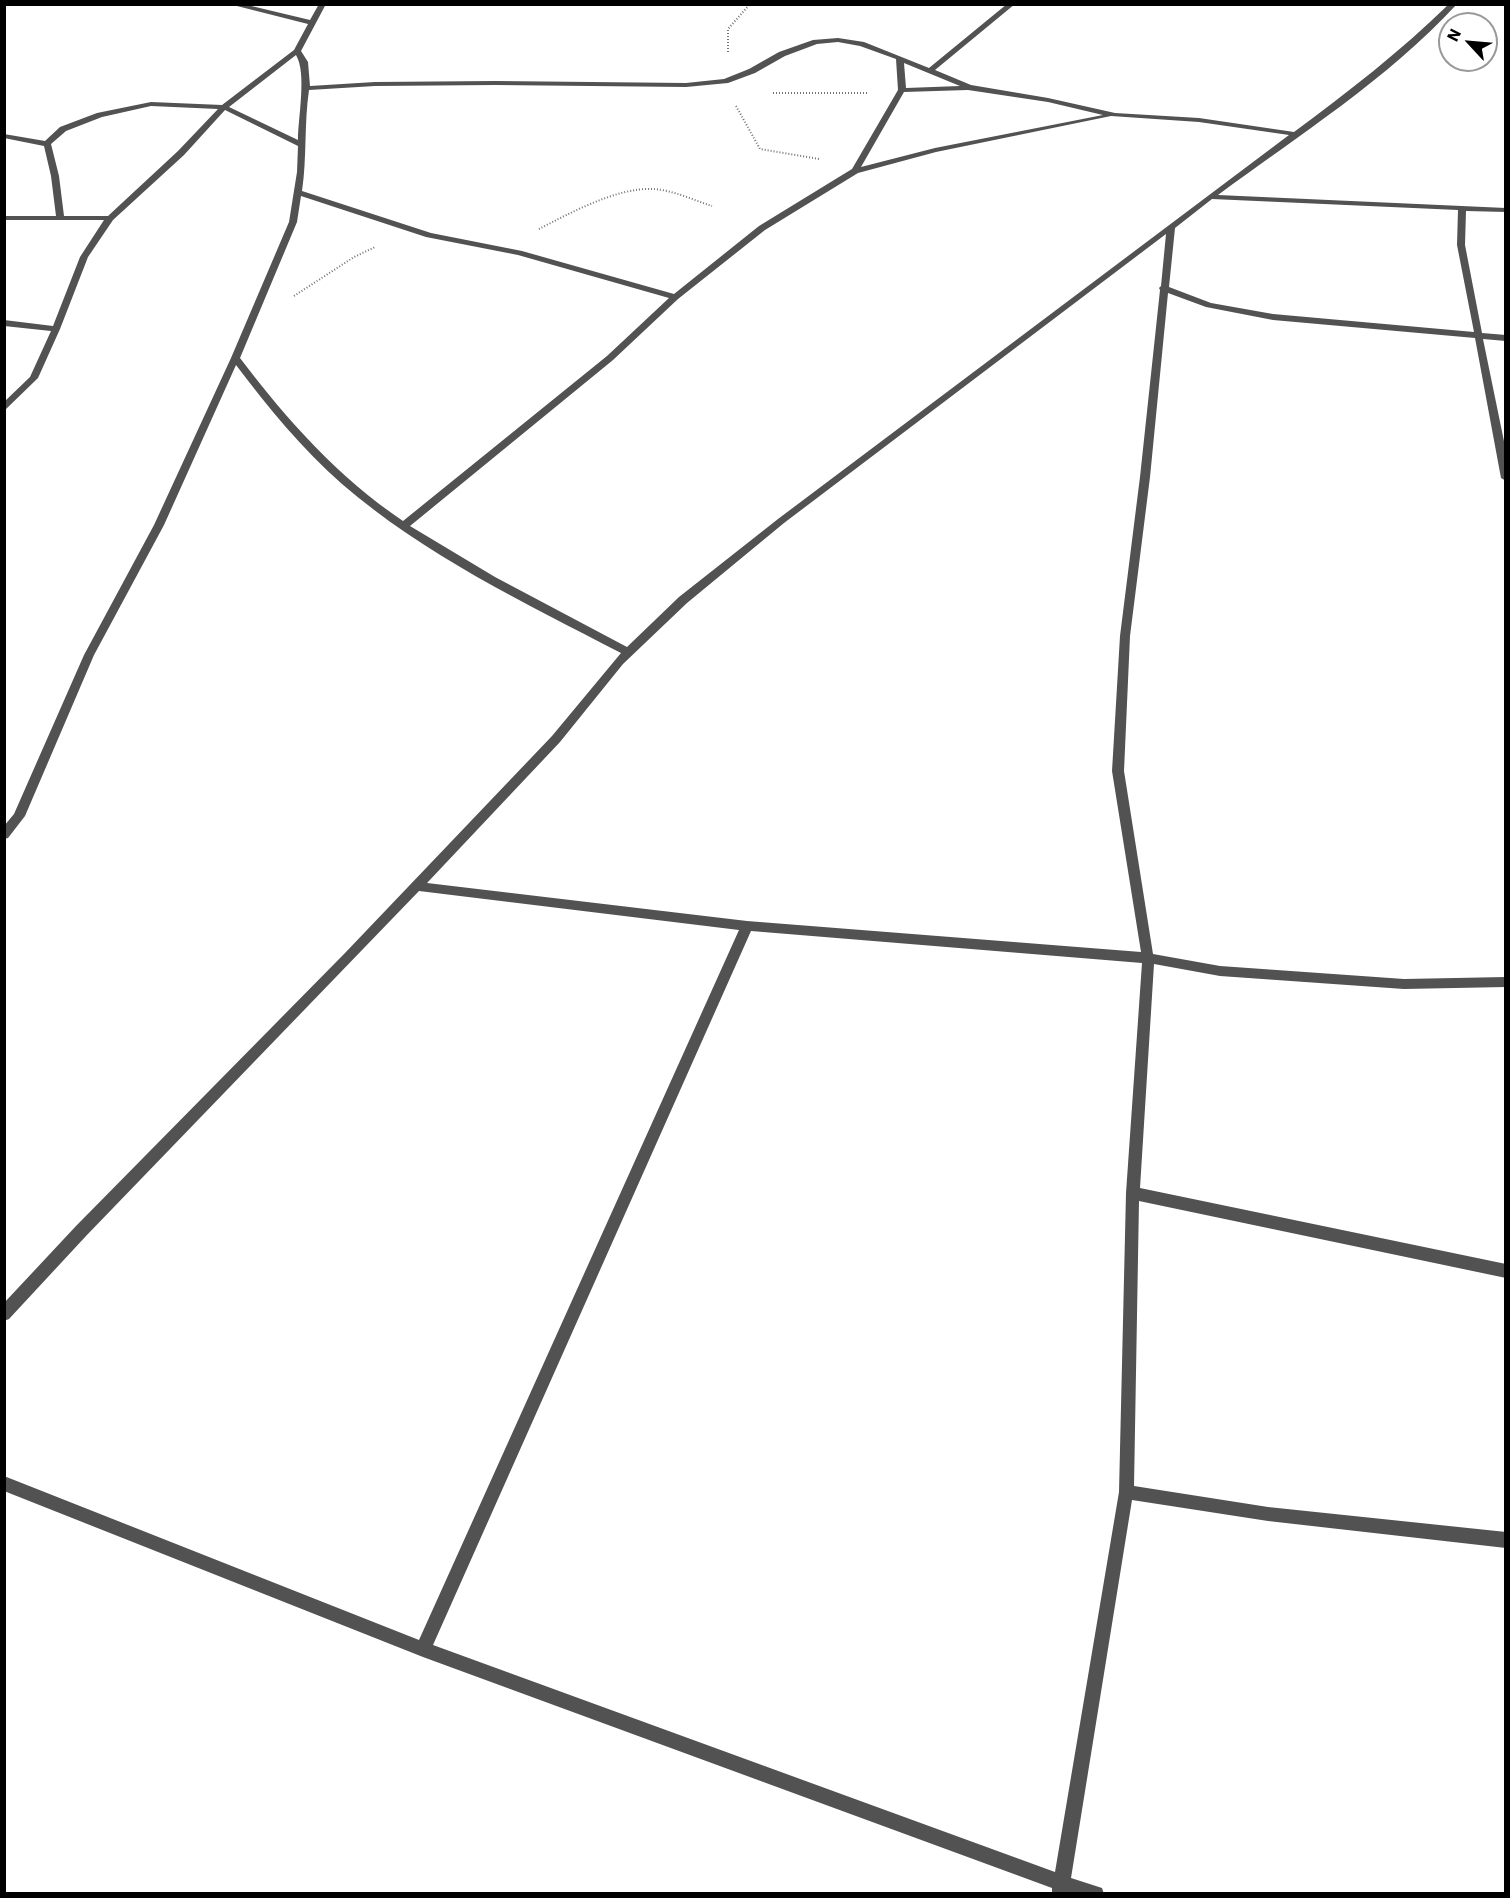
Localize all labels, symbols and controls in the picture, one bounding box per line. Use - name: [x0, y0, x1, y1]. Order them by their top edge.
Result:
- north arrow: [1438, 12, 1498, 72]
- text: N: [1442, 25, 1465, 45]

